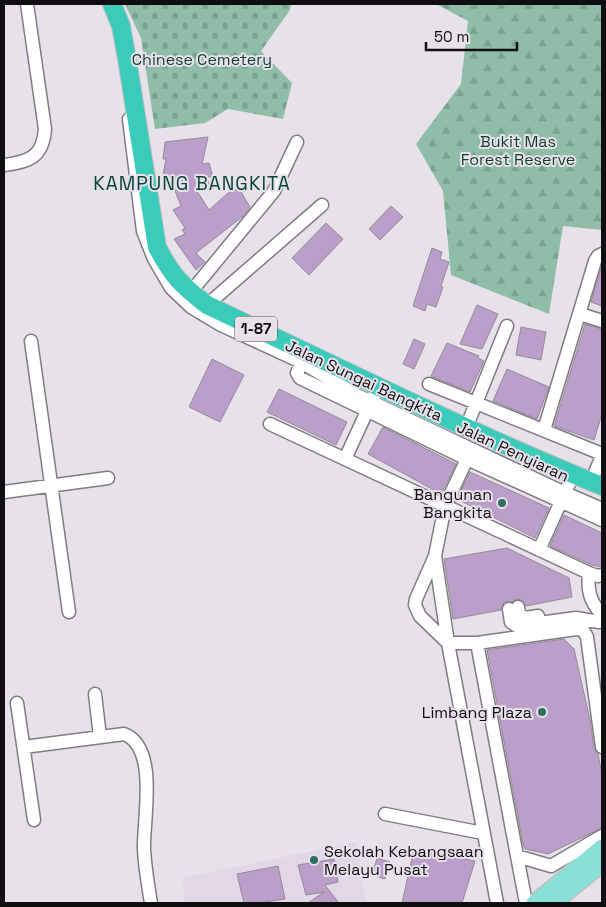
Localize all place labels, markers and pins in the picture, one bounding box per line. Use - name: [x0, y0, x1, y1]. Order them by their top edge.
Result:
- place label: Bangunan Bangkita: [414, 484, 492, 523]
- marker: Bangunan Bangkita: [496, 497, 508, 509]
- place label: Limbang Plaza: [422, 702, 532, 723]
- marker: Limbang Plaza: [536, 706, 548, 718]
- place label: Sekolah Kebangsaan Melayu Pusat: [324, 841, 483, 880]
- marker: Sekolah Kebangsaan Melayu Pusat: [308, 854, 320, 866]

